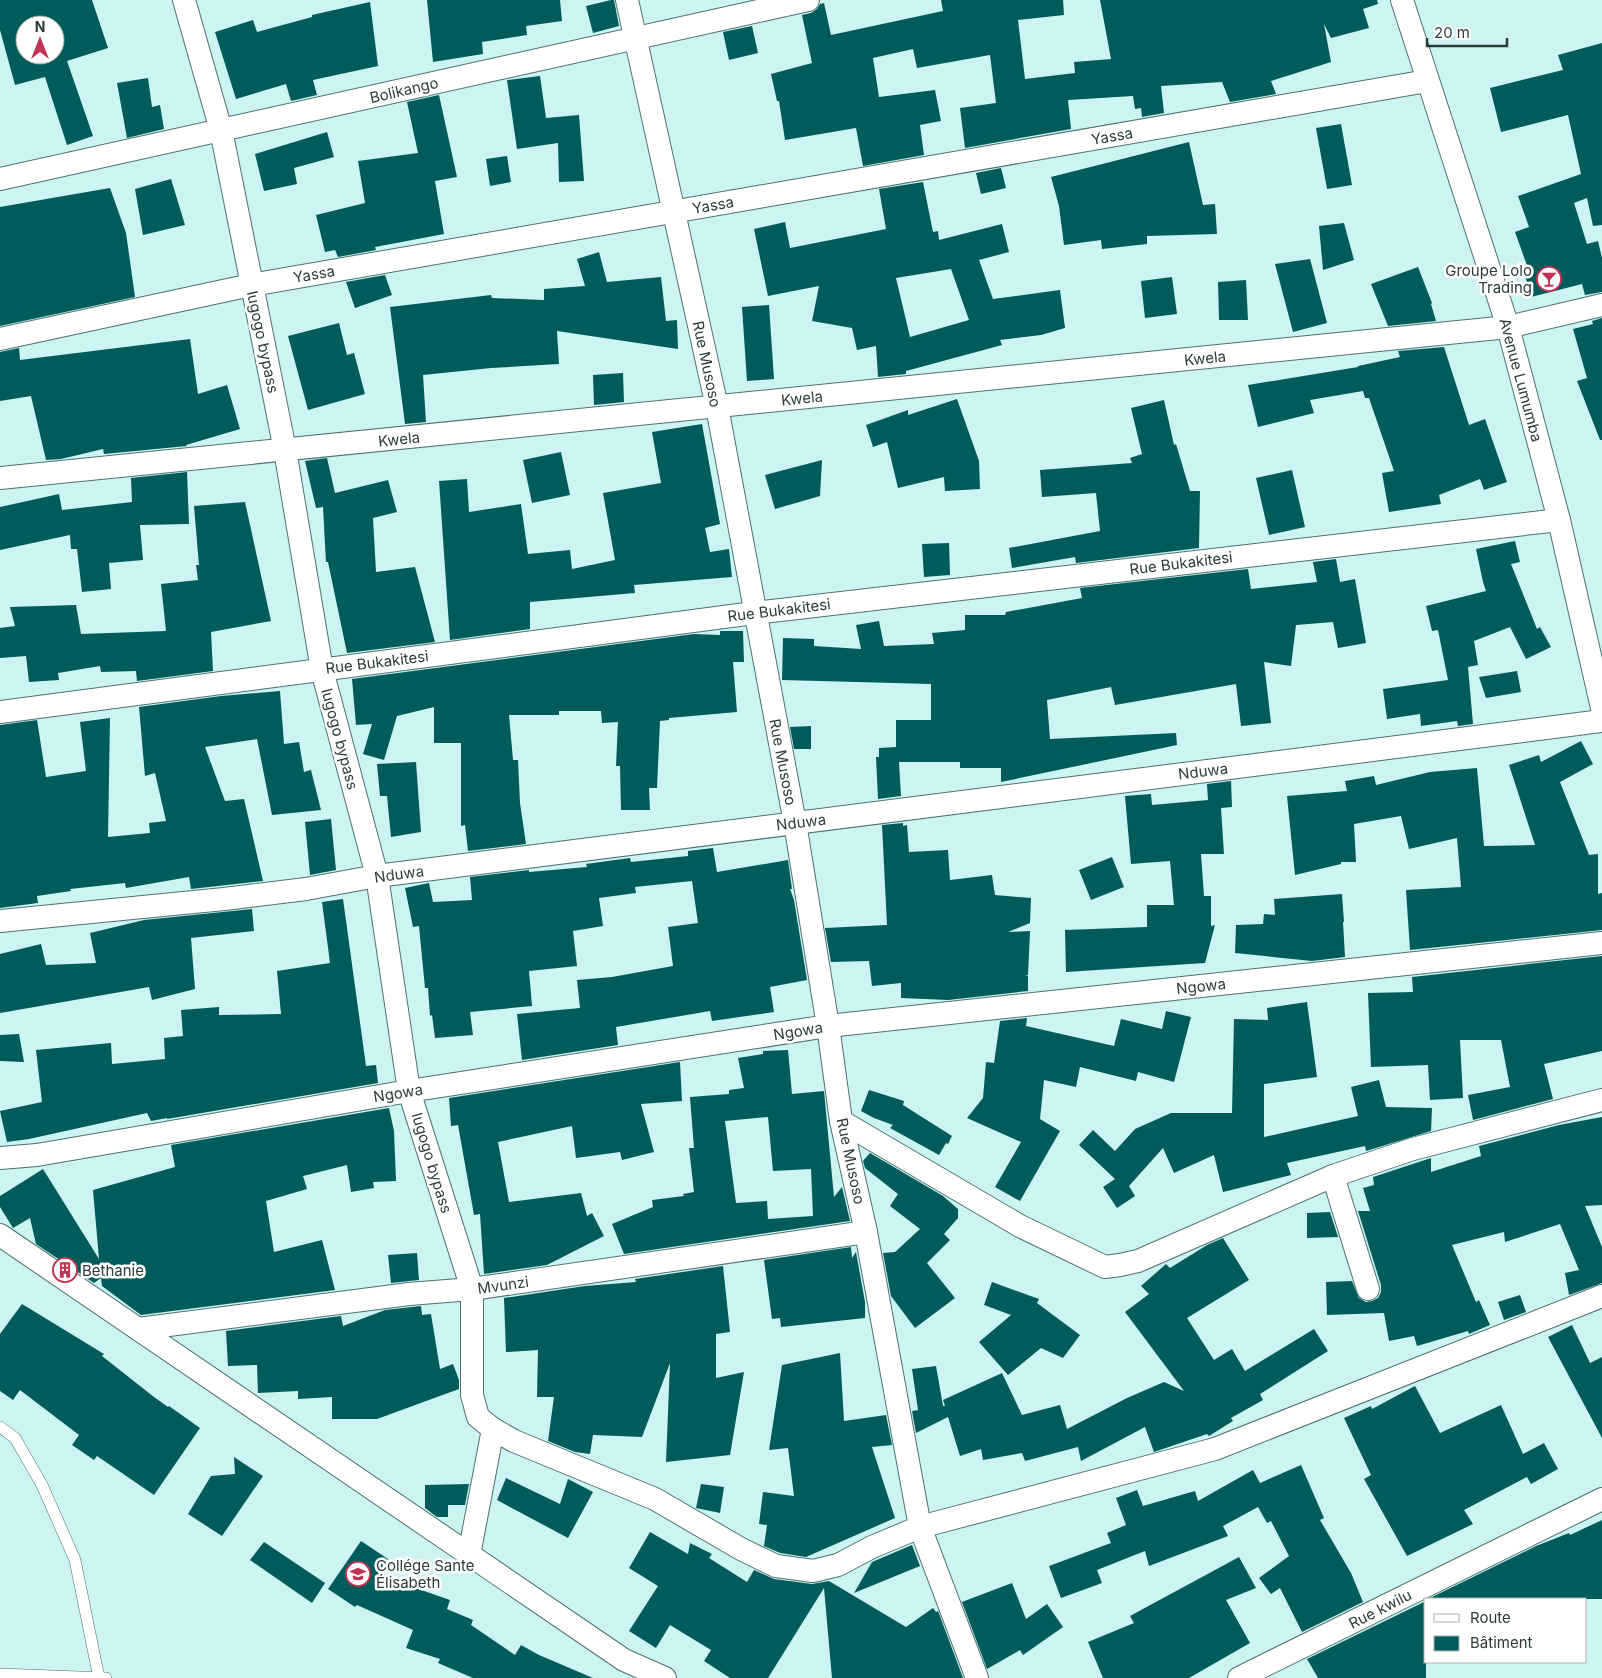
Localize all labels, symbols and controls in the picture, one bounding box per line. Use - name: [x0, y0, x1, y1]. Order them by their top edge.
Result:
- north arrow: [15, 15, 65, 65]
- scale bar: [1427, 15, 1507, 47]
- text: N: [35, 18, 45, 35]
- text: 20 m: [1434, 23, 1470, 42]
- street label: Bolikango: [368, 73, 440, 107]
- street label: Yassa: [1090, 123, 1134, 149]
- street label: Yassa: [691, 192, 735, 218]
- street label: Yassa: [292, 261, 336, 287]
- place label: Groupe Lolo Trading: [1445, 261, 1532, 297]
- bar icon: Groupe Lolo Trading: [1536, 266, 1562, 292]
- street label: lugogo bypass: [243, 289, 283, 395]
- street label: Avenue Lumumba: [1495, 316, 1547, 444]
- street label: Rue Musoso: [689, 319, 725, 409]
- street label: Kwela: [1183, 346, 1227, 370]
- street label: Kwela: [780, 386, 824, 410]
- street label: Kwela: [377, 427, 421, 451]
- street label: Rue Bukakitesi: [1128, 547, 1234, 579]
- street label: Rue Bukakitesi: [726, 594, 832, 626]
- street label: Rue Bukakitesi: [324, 646, 430, 678]
- street label: lugogo bypass: [317, 686, 363, 792]
- street label: Rue Musoso: [765, 717, 801, 807]
- street label: Nduwa: [1177, 759, 1229, 783]
- street label: Nduwa: [775, 810, 827, 834]
- street label: Nduwa: [373, 861, 425, 887]
- street label: Ngowa: [1175, 974, 1227, 998]
- street label: Ngowa: [772, 1018, 824, 1044]
- street label: Ngowa: [372, 1080, 424, 1106]
- street label: lugogo bypass: [408, 1110, 456, 1216]
- street label: Rue Musoso: [833, 1116, 869, 1206]
- building icon: Bethanie: [52, 1257, 78, 1283]
- place label: Bethanie: [82, 1261, 144, 1280]
- street label: Mvunzi: [476, 1272, 530, 1298]
- place label: Collége Sante Élisabeth: [376, 1556, 475, 1592]
- school or university icon: Collége Sante Élisabeth: [345, 1561, 371, 1587]
- street label: Rue kwilu: [1345, 1585, 1415, 1633]
- legend: [1424, 1598, 1587, 1663]
- text: Route: [1470, 1608, 1511, 1627]
- text: Bâtiment: [1470, 1633, 1533, 1652]

